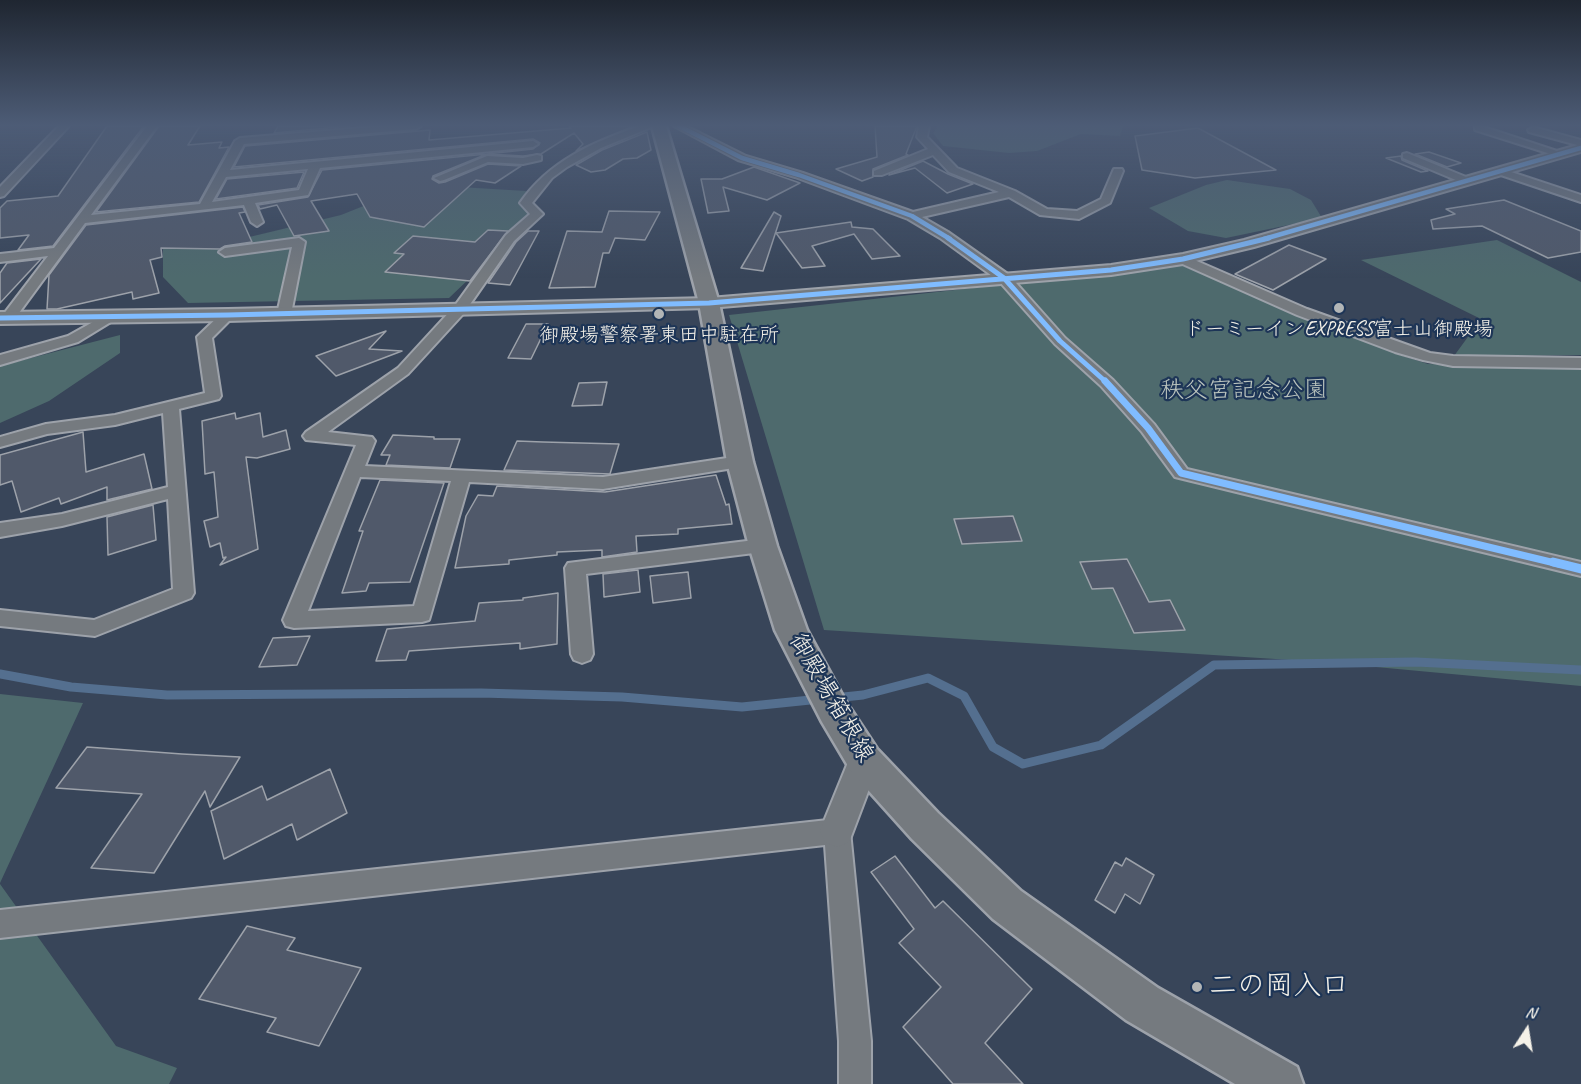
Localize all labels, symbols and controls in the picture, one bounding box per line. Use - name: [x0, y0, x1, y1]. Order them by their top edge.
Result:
- marker: ドーミーインEXPRESS富士山御殿場: [1332, 301, 1346, 315]
- marker: 御殿場警察署東田中駐在所: [652, 307, 666, 321]
- place label: ドーミーインEXPRESS富士山御殿場: [1185, 318, 1493, 342]
- place label: 御殿場警察署東田中駐在所: [539, 324, 779, 348]
- park label: 秩父宮記念公園: [1160, 377, 1328, 405]
- street label: 御殿場箱根線: [783, 628, 879, 768]
- place label: 二の岡入口: [1209, 970, 1349, 1004]
- marker: 二の岡入口: [1190, 980, 1204, 994]
- north arrow: [1497, 1000, 1557, 1060]
- text: N: [1524, 1002, 1538, 1023]

